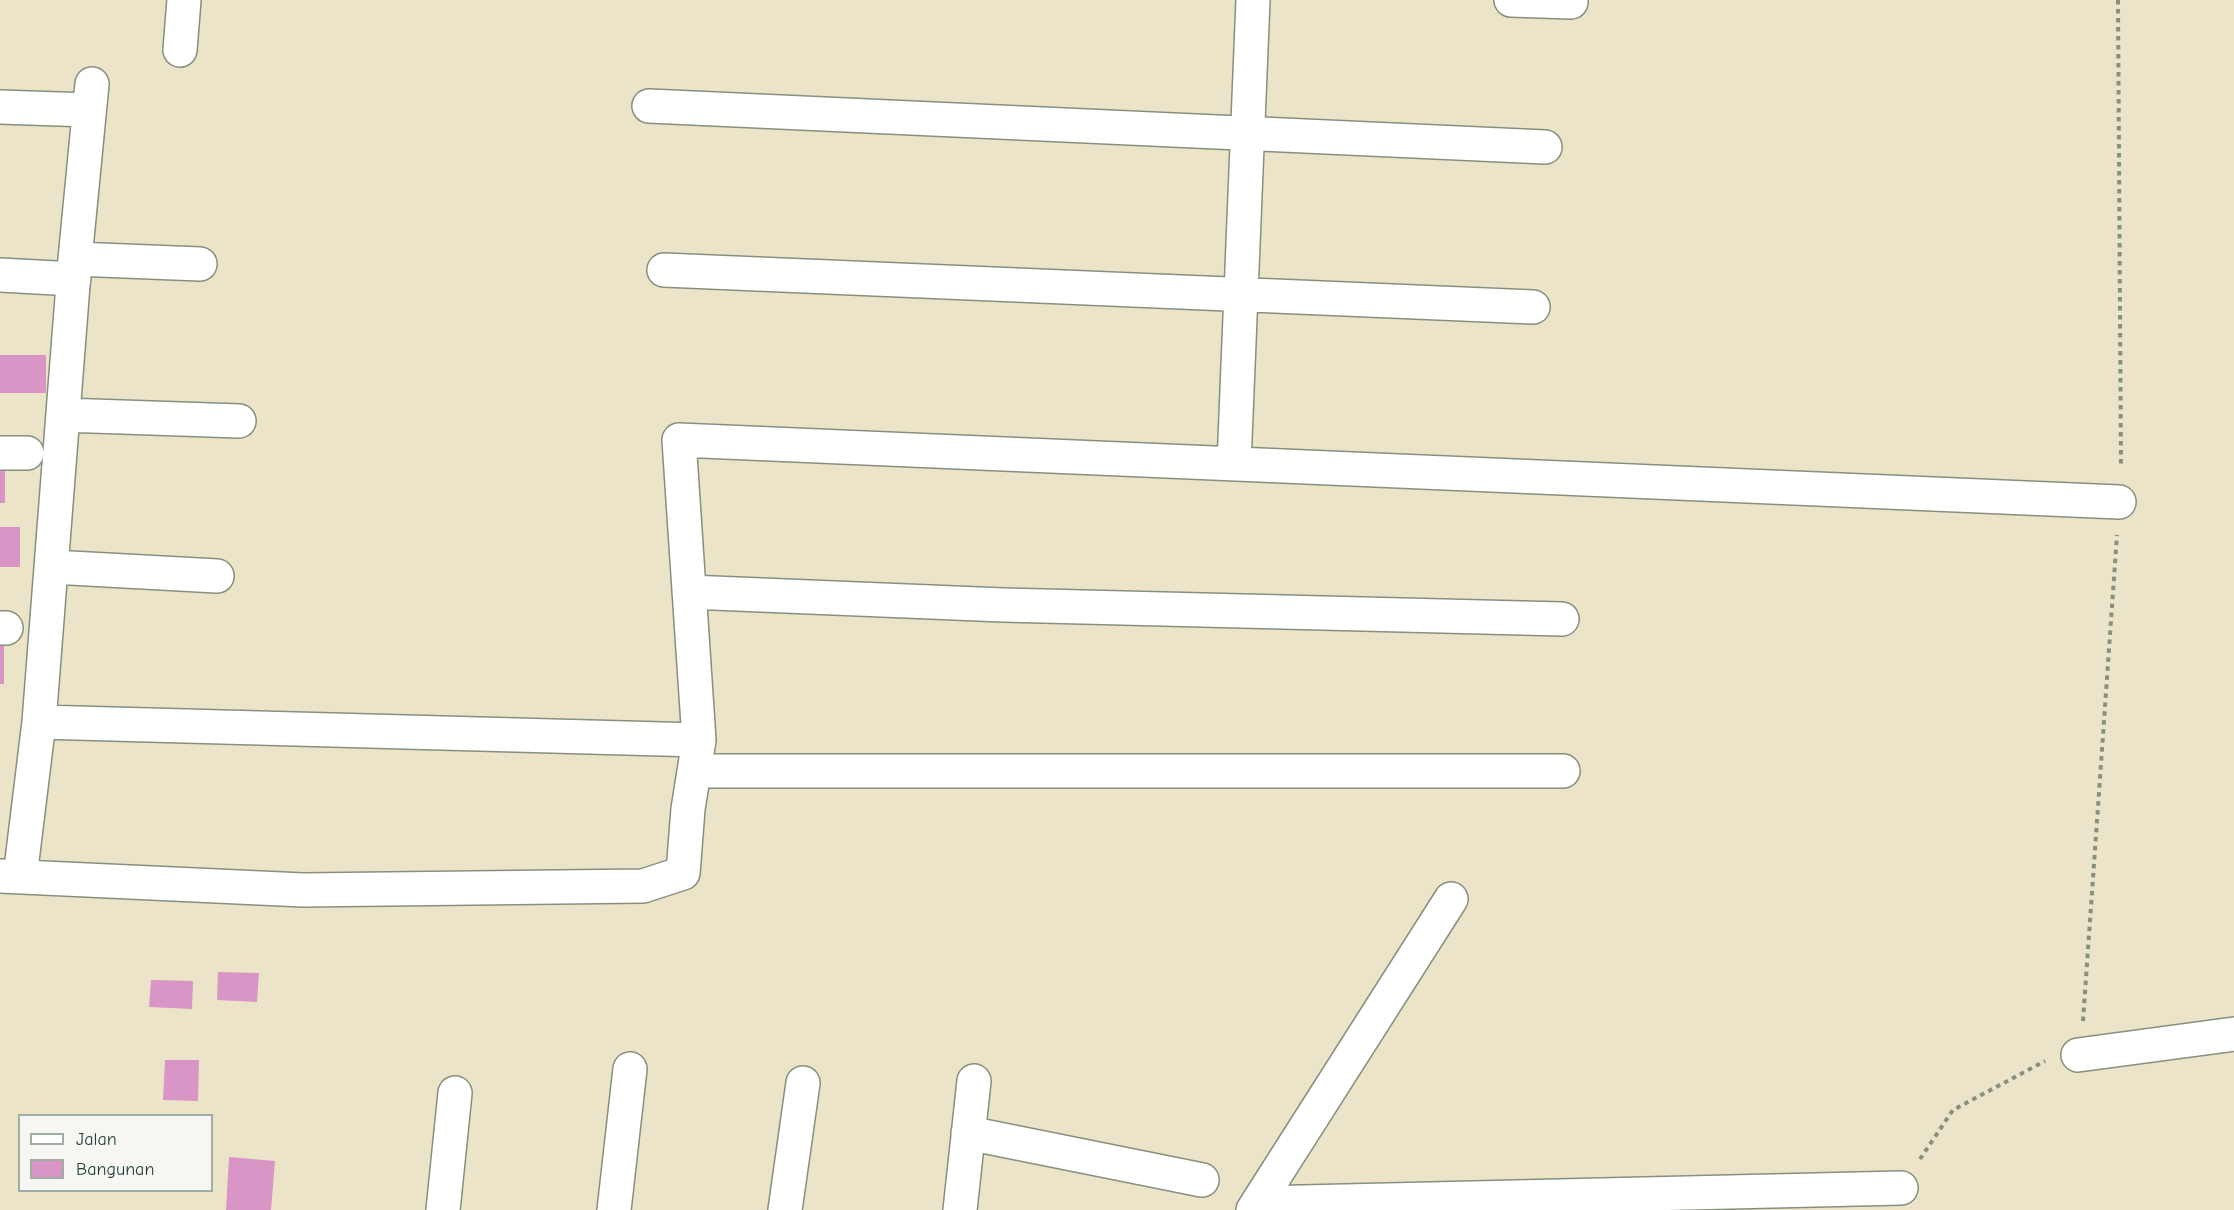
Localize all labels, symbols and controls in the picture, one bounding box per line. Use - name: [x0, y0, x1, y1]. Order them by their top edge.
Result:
- legend: [18, 1114, 213, 1192]
- text: Jalan: [76, 1129, 117, 1150]
- text: Bangunan: [76, 1159, 154, 1180]

